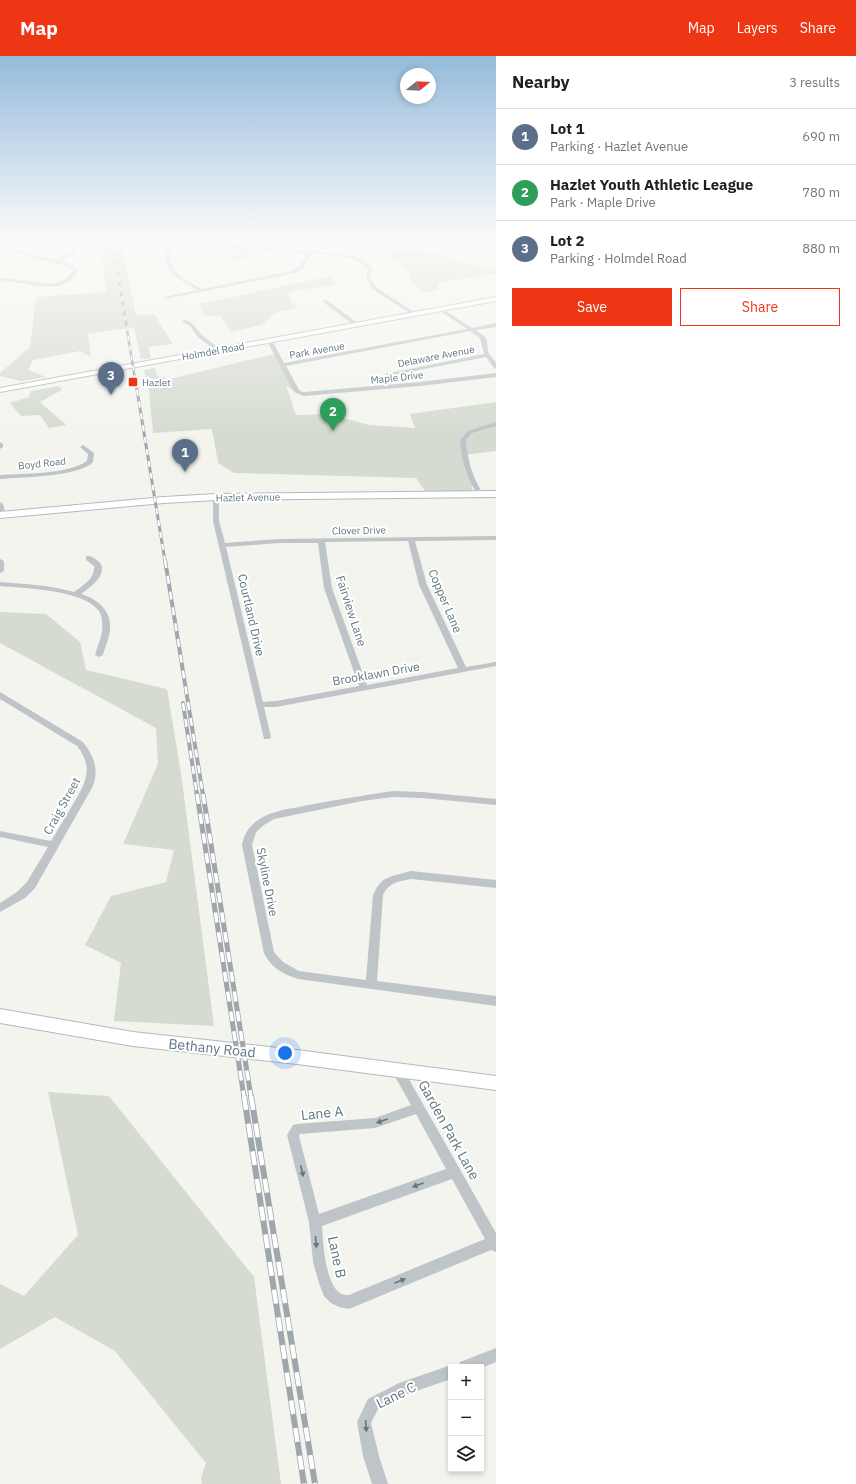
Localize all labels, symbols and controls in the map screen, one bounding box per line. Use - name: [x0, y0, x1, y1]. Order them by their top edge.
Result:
- text: Map: [20, 16, 58, 40]
- text: Map: [688, 19, 715, 37]
- text: Layers: [737, 19, 778, 37]
- text: Share: [800, 19, 836, 37]
- north arrow: [400, 68, 436, 104]
- text: Nearby: [512, 71, 570, 93]
- text: 3 results: [789, 74, 840, 91]
- text: Lot 1: [550, 119, 584, 138]
- text: 1: [521, 128, 529, 145]
- text: 690 m: [802, 128, 840, 145]
- text: Parking · Hazlet Avenue: [550, 138, 688, 155]
- text: Hazlet Youth Athletic League: [550, 175, 753, 194]
- text: 2: [521, 184, 529, 201]
- text: 780 m: [802, 184, 840, 201]
- text: Park · Maple Drive: [550, 194, 656, 211]
- text: Lot 2: [550, 231, 584, 250]
- text: 3: [521, 240, 529, 257]
- text: 880 m: [802, 240, 840, 257]
- text: Parking · Holmdel Road: [550, 250, 687, 267]
- button: Save: [512, 288, 672, 326]
- button: Share: [680, 288, 840, 326]
- street label: Park Avenue: [288, 339, 346, 362]
- street label: Holmdel Road: [181, 340, 245, 363]
- street label: Delaware Avenue: [397, 343, 476, 370]
- pin: 3: [98, 362, 124, 395]
- street label: Maple Drive: [370, 368, 425, 387]
- marker: Hazlet: [127, 376, 139, 388]
- place label: Hazlet: [142, 376, 171, 389]
- pin: 2: [320, 398, 346, 431]
- pin: 1: [172, 439, 198, 472]
- street label: Boyd Road: [17, 455, 67, 472]
- street label: Hazlet Avenue: [216, 490, 281, 505]
- street label: Clover Drive: [332, 524, 387, 537]
- street label: Copper Lane: [425, 567, 466, 635]
- street label: Courtland Drive: [235, 572, 268, 658]
- street label: Fairview Lane: [333, 574, 370, 648]
- street label: Brooklawn Drive: [331, 658, 421, 689]
- street label: Craig Street: [40, 774, 83, 837]
- street label: Skyline Drive: [253, 846, 282, 918]
- street label: Bethany Road: [168, 1034, 256, 1062]
- your location: [275, 1043, 295, 1063]
- street label: Garden Park Lane: [414, 1077, 484, 1183]
- street label: Lane A: [300, 1102, 344, 1124]
- one-way arrow: [375, 1118, 387, 1124]
- one-way arrow: [299, 1165, 305, 1177]
- one-way arrow: [411, 1183, 423, 1189]
- street label: Lane B: [324, 1234, 350, 1280]
- one-way arrow: [313, 1236, 320, 1248]
- one-way arrow: [395, 1278, 406, 1284]
- map controls: [448, 1364, 484, 1472]
- button: +: [448, 1364, 484, 1400]
- street label: Lane C: [373, 1378, 419, 1412]
- button: −: [448, 1400, 484, 1436]
- one-way arrow: [362, 1420, 369, 1432]
- button: layers: [448, 1436, 484, 1472]

